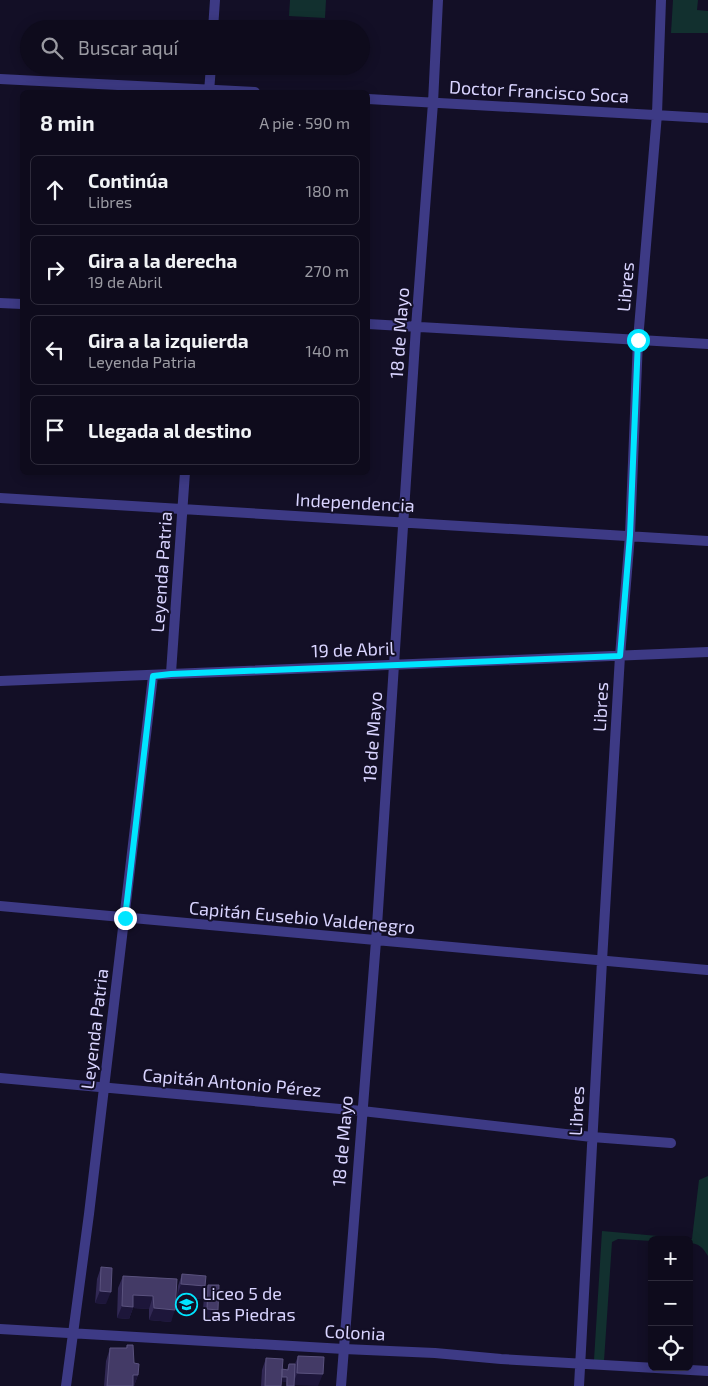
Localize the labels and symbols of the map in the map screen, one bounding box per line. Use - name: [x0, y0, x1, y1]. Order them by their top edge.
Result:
- street label: Doctor Francisco Soca: [449, 75, 630, 107]
- street label: Libres: [612, 261, 638, 313]
- street label: 18 de Mayo: [385, 287, 413, 379]
- route start: [627, 329, 650, 352]
- street label: Independencia: [295, 488, 415, 516]
- street label: Leyenda Patria: [146, 511, 176, 633]
- street label: 19 de Abril: [311, 637, 396, 661]
- street label: Libres: [588, 682, 612, 732]
- street label: 18 de Mayo: [358, 691, 386, 783]
- street label: Capitán Eusebio Valdenegro: [188, 896, 416, 938]
- route end: [114, 907, 137, 930]
- street label: Leyenda Patria: [76, 967, 112, 1090]
- street label: Capitán Antonio Pérez: [142, 1063, 323, 1101]
- street label: Libres: [564, 1086, 588, 1136]
- street label: 18 de Mayo: [327, 1094, 357, 1187]
- place label: Liceo 5 de Las Piedras: [202, 1282, 296, 1325]
- school or university icon: Liceo 5 de Las Piedras: [174, 1292, 198, 1316]
- street label: Colonia: [324, 1319, 386, 1345]

